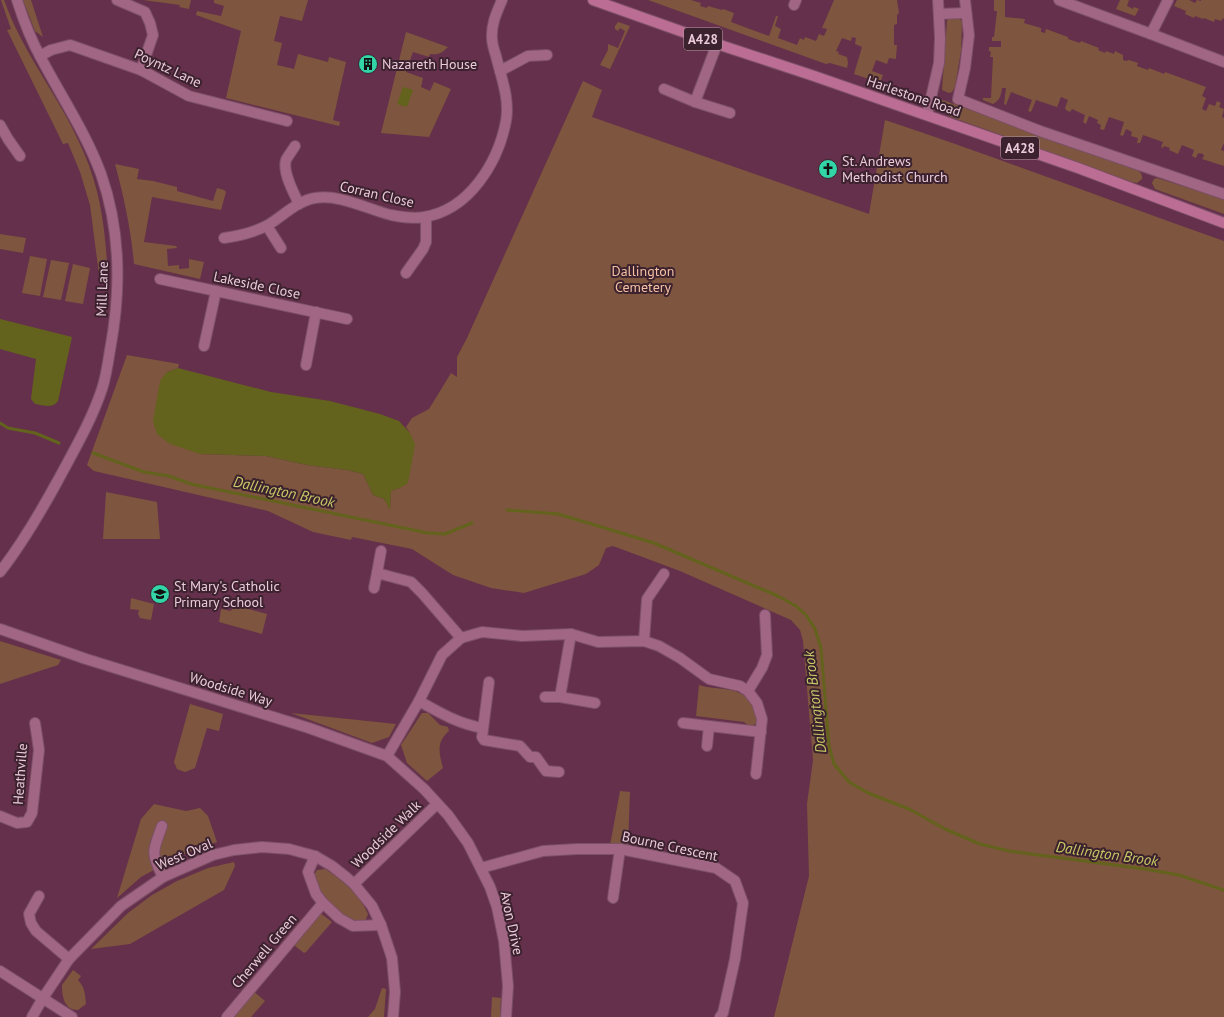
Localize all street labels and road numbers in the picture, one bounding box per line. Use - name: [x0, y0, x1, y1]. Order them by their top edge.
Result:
- road number: A428: [684, 28, 722, 50]
- street label: Poyntz Lane: [132, 45, 204, 91]
- street label: Harlestone Road: [865, 71, 963, 121]
- road number: A428: [1001, 137, 1039, 159]
- street label: Corran Close: [338, 177, 416, 211]
- street label: Mill Lane: [92, 261, 112, 317]
- street label: Lakeside Close: [212, 267, 302, 303]
- street label: Woodside Way: [187, 668, 275, 710]
- street label: Heathville: [9, 743, 31, 805]
- street label: Woodside Walk: [347, 796, 425, 872]
- street label: Bourne Crescent: [620, 827, 720, 865]
- street label: West Oval: [153, 834, 215, 874]
- street label: Avon Drive: [496, 890, 528, 956]
- street label: Cherwell Green: [228, 910, 300, 992]

